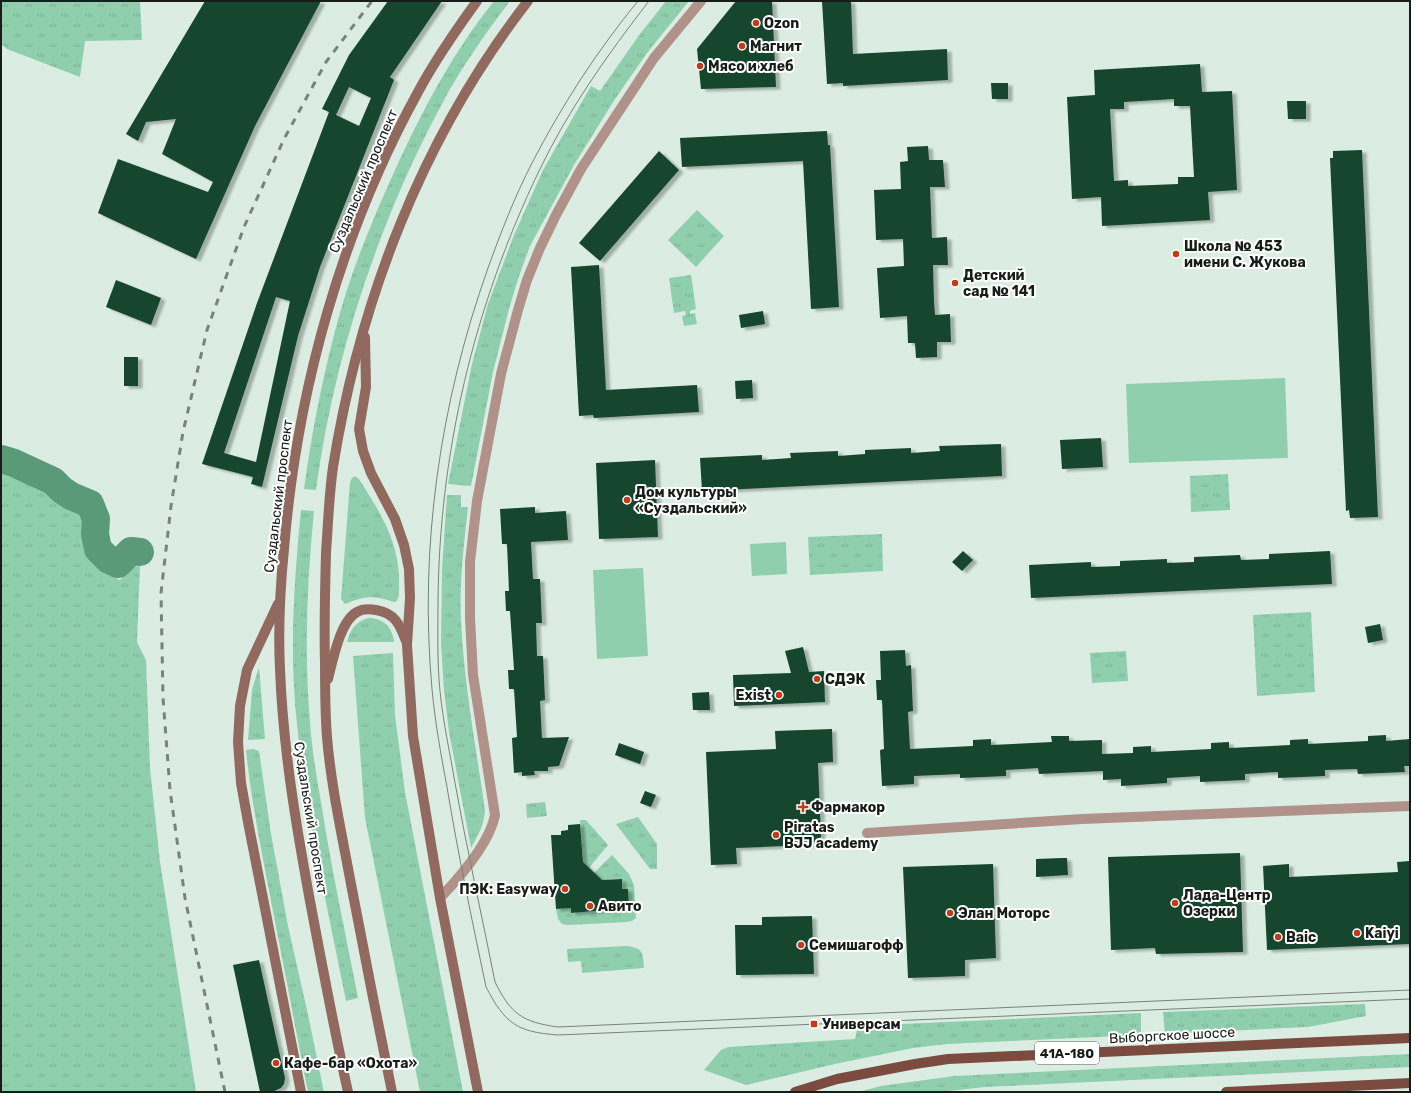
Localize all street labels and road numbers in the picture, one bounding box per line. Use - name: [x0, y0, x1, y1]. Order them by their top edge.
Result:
- street label: Суздальский проспект: [325, 107, 401, 256]
- street label: Суздальский проспект: [261, 418, 296, 574]
- street label: Суздальский проспект: [290, 741, 331, 896]
- street label: Выборгское шоссе: [1109, 1024, 1236, 1047]
- road number: 41А-180: [1035, 1042, 1099, 1064]

